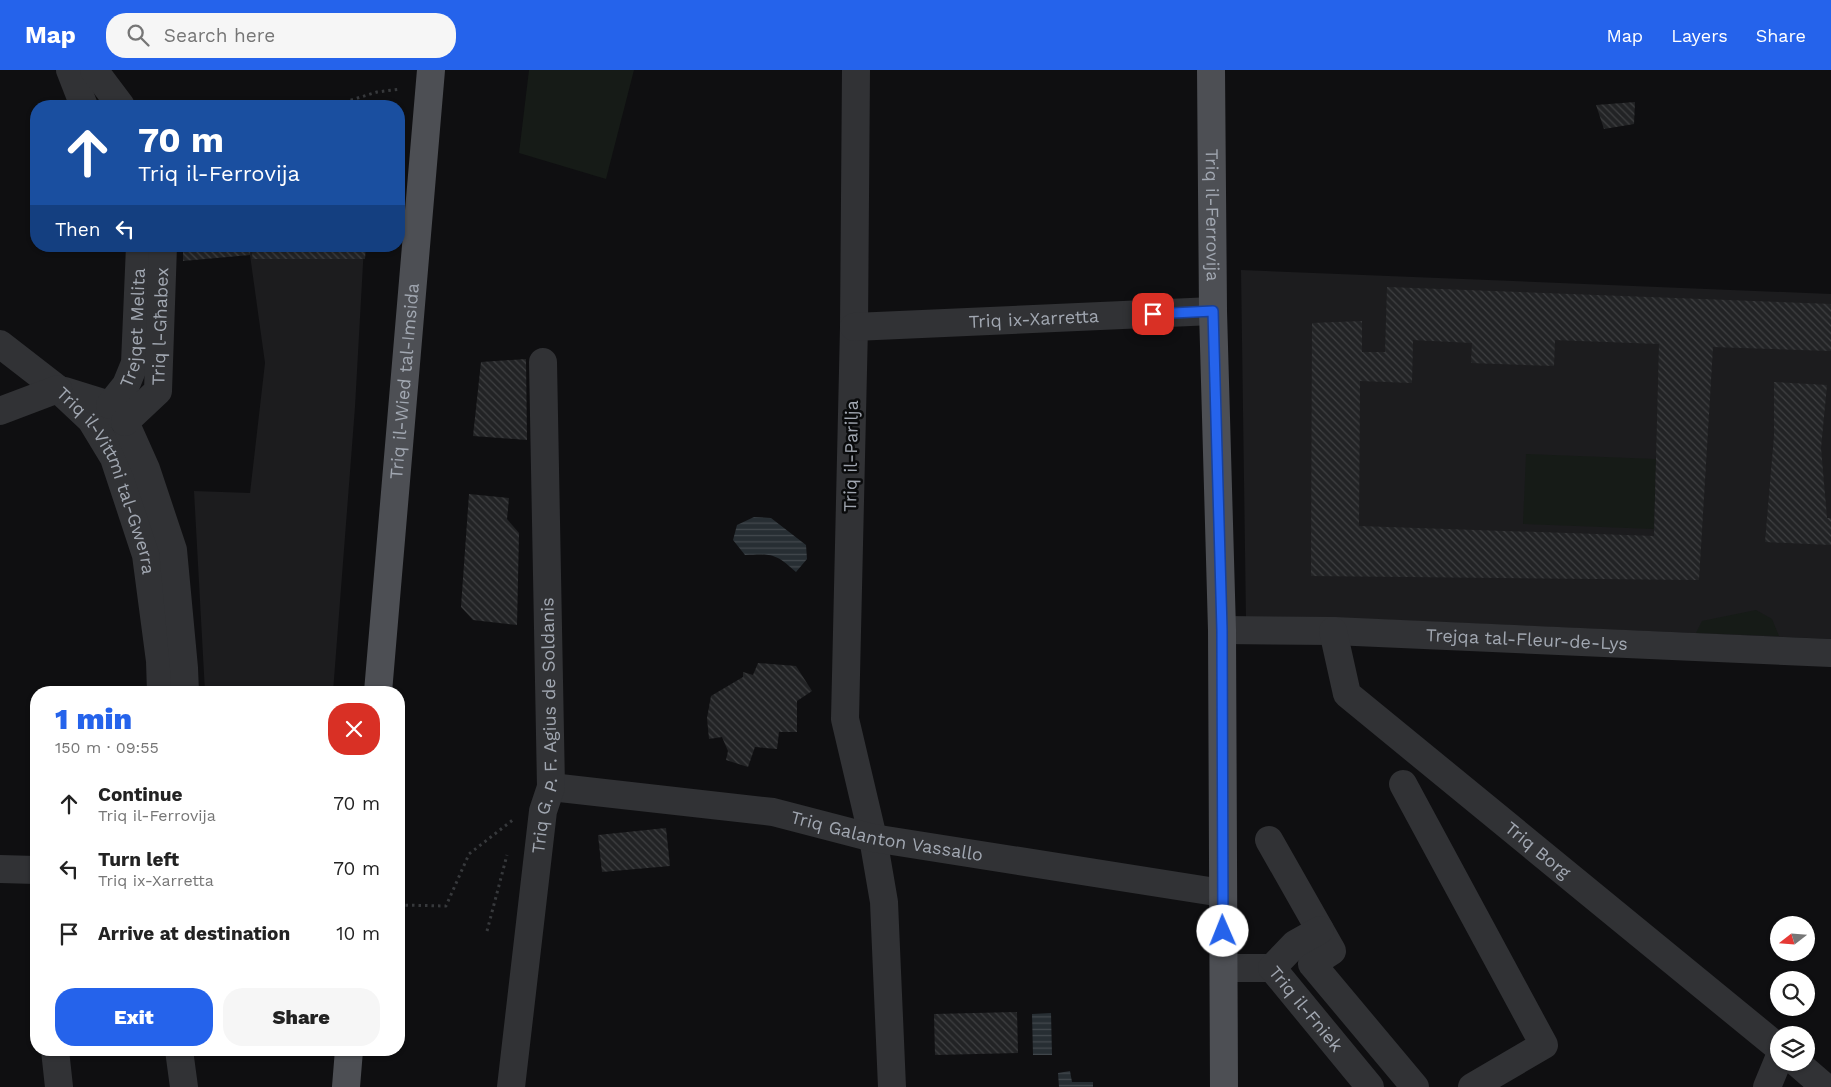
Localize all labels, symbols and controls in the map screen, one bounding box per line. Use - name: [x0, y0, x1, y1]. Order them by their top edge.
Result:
- search box: [106, 13, 456, 58]
- text: Map: [25, 21, 76, 49]
- icon: search: [124, 21, 152, 49]
- text: Search here: [164, 24, 275, 47]
- text: Map: [1606, 25, 1643, 46]
- text: Layers: [1671, 25, 1728, 46]
- text: Share: [1756, 25, 1806, 46]
- text: 70 m: [138, 119, 224, 161]
- icon: ahead: [55, 120, 120, 185]
- street label: Triq il-Ferrovija: [1202, 149, 1224, 281]
- text: Triq il-Ferrovija: [138, 161, 300, 186]
- icon: left: [111, 215, 139, 243]
- text: Then: [55, 218, 101, 241]
- street label: Triq l-Għabex: [147, 267, 172, 386]
- street label: Trejqet Melita: [115, 268, 149, 391]
- street label: Triq il-Wied tal-Imsida: [385, 282, 423, 480]
- pin: [1132, 293, 1174, 335]
- icon: arrive: [1139, 300, 1167, 328]
- street label: Triq ix-Xarretta: [968, 305, 1099, 332]
- street label: Triq il-Vittmi tal-Gwerra: [52, 382, 159, 576]
- street label: Triq il-Parilja: [839, 400, 862, 512]
- street label: Triq G. P. F. Agius de Soldanis: [527, 597, 562, 855]
- street label: Trejqa tal-Fleur-de-Lys: [1425, 624, 1628, 654]
- text: 1 min: [55, 701, 132, 736]
- button: close: [328, 703, 380, 755]
- text: 150 m · 09:55: [55, 738, 159, 757]
- text: Continue: [98, 783, 182, 806]
- icon: ahead: [55, 790, 83, 818]
- text: 70 m: [333, 792, 380, 815]
- text: Triq il-Ferrovija: [98, 806, 216, 825]
- street label: Triq Galanton Vassallo: [788, 806, 985, 865]
- street label: Triq Borg: [1501, 817, 1575, 883]
- text: Turn left: [98, 848, 179, 871]
- icon: left: [55, 855, 83, 883]
- text: 70 m: [333, 857, 380, 880]
- text: Triq ix-Xarretta: [98, 871, 214, 890]
- position arrow: [1196, 904, 1248, 956]
- north arrow: [1770, 916, 1815, 961]
- map controls: [1770, 916, 1815, 1071]
- icon: arrive: [55, 920, 83, 948]
- text: Arrive at destination: [98, 922, 290, 945]
- text: 10 m: [336, 922, 380, 945]
- street label: Triq il-Fniek: [1265, 961, 1347, 1056]
- button: search: [1770, 971, 1815, 1016]
- button: Exit: [55, 988, 213, 1046]
- button: Share: [223, 988, 380, 1046]
- button: layers: [1770, 1026, 1815, 1071]

